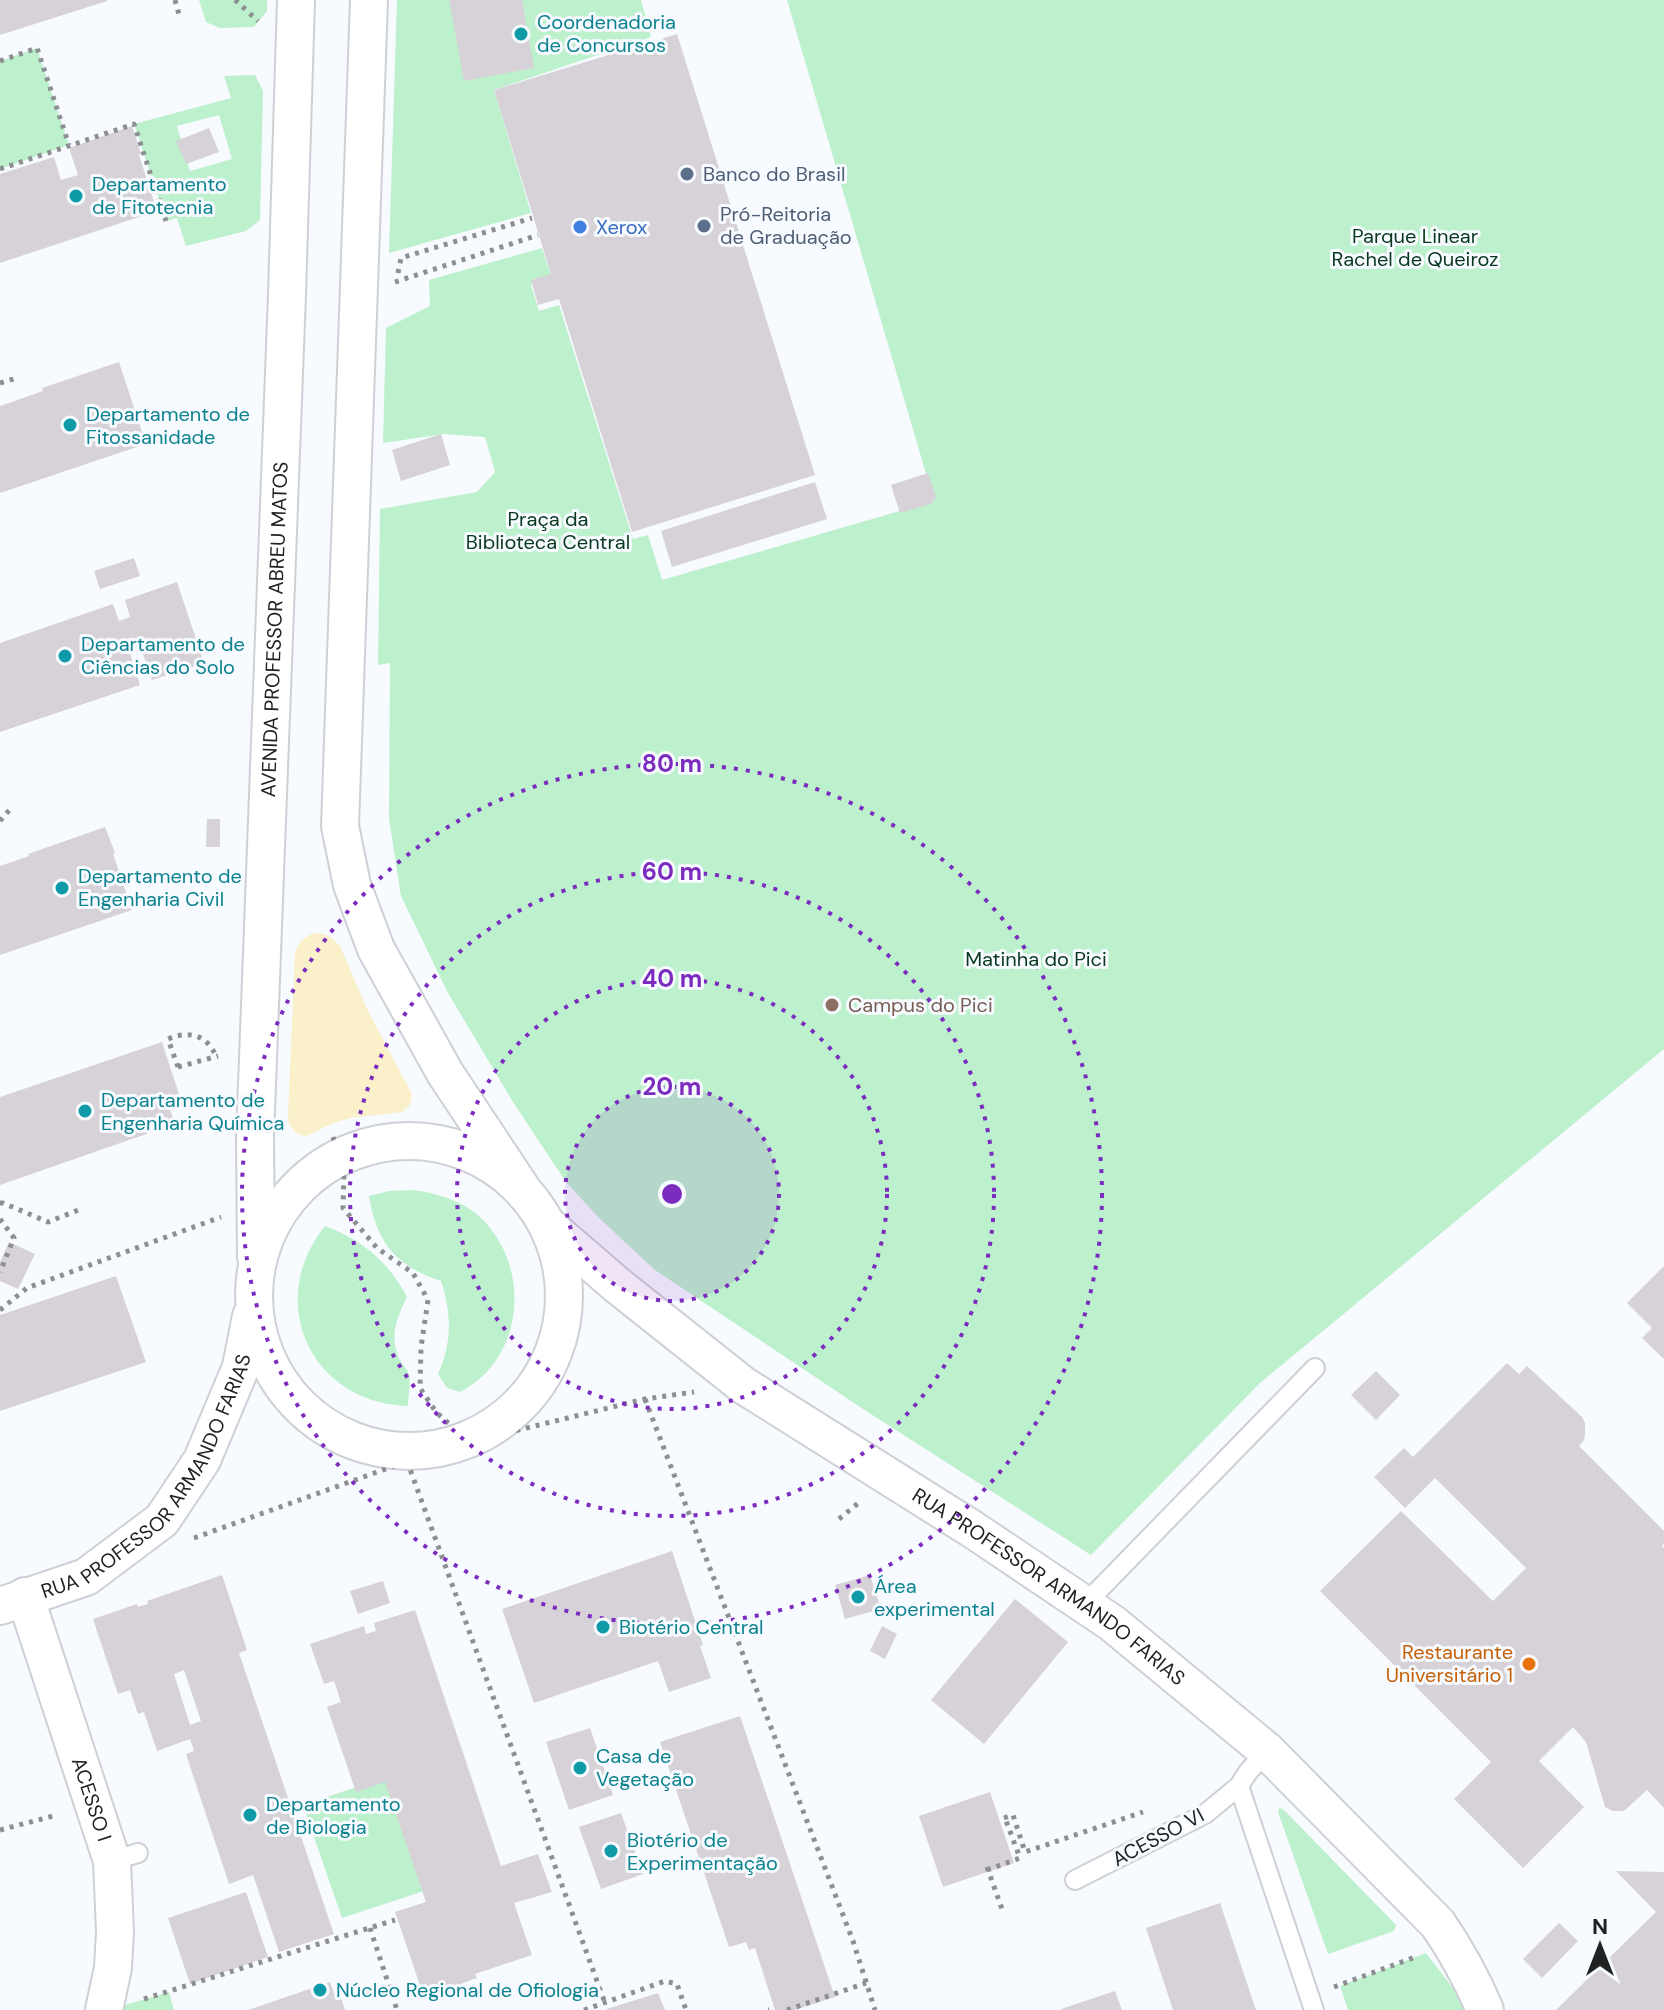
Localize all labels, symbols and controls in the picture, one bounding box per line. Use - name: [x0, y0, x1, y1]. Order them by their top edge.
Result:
- place label: Coordenadoria de Concursos: [537, 9, 676, 58]
- marker: Coordenadoria de Concursos: [512, 25, 530, 43]
- place label: Banco do Brasil: [703, 161, 845, 187]
- marker: Banco do Brasil: [678, 165, 696, 183]
- place label: Departamento de Fitotecnia: [92, 171, 227, 220]
- marker: Departamento de Fitotecnia: [67, 187, 85, 205]
- place label: Pró-Reitoria de Graduação: [720, 201, 852, 250]
- place label: Xerox: [596, 214, 647, 240]
- marker: Pró-Reitoria de Graduação: [695, 217, 713, 235]
- marker: Xerox: [571, 218, 589, 236]
- park label: Parque Linear Rachel de Queiroz: [1332, 223, 1498, 272]
- place label: Departamento de Fitossanidade: [86, 401, 250, 450]
- marker: Departamento de Fitossanidade: [61, 416, 79, 434]
- street label: AVENIDA PROFESSOR ABREU MATOS: [255, 461, 294, 798]
- park label: Praça da Biblioteca Central: [466, 506, 630, 555]
- place label: Departamento de Ciências do Solo: [81, 631, 245, 680]
- marker: Departamento de Ciências do Solo: [56, 647, 74, 665]
- text: 80 m: [642, 748, 702, 779]
- text: 60 m: [642, 856, 702, 887]
- place label: Departamento de Engenharia Civil: [78, 863, 242, 912]
- marker: Departamento de Engenharia Civil: [53, 879, 71, 897]
- park label: Matinha do Pici: [965, 946, 1107, 972]
- text: 40 m: [642, 963, 702, 994]
- place label: Campus do Pici: [848, 992, 993, 1018]
- marker: Campus do Pici: [823, 996, 841, 1014]
- text: 20 m: [643, 1071, 701, 1102]
- place label: Departamento de Engenharia Química: [101, 1087, 285, 1136]
- marker: Departamento de Engenharia Química: [76, 1102, 94, 1120]
- centre of rings: [658, 1180, 686, 1208]
- street label: RUA PROFESSOR ARMANDO FARIAS: [38, 1352, 256, 1604]
- street label: RUA PROFESSOR ARMANDO FARIAS: [908, 1482, 1191, 1691]
- place label: Área experimental: [874, 1573, 995, 1622]
- marker: Área experimental: [849, 1588, 867, 1606]
- place label: Biotério Central: [619, 1614, 763, 1640]
- marker: Biotério Central: [594, 1618, 612, 1636]
- place label: Restaurante Universitário 1: [1386, 1639, 1513, 1688]
- marker: Restaurante Universitário 1: [1520, 1655, 1538, 1673]
- place label: Casa de Vegetação: [596, 1743, 694, 1792]
- street label: ACESSO I: [66, 1754, 118, 1845]
- marker: Casa de Vegetação: [571, 1759, 589, 1777]
- place label: Departamento de Biologia: [266, 1791, 401, 1840]
- street label: ACESSO VI: [1108, 1802, 1208, 1872]
- marker: Departamento de Biologia: [241, 1806, 259, 1824]
- place label: Biotério de Experimentação: [627, 1827, 778, 1876]
- marker: Biotério de Experimentação: [602, 1842, 620, 1860]
- north arrow: [1560, 1906, 1640, 1986]
- text: N: [1592, 1912, 1608, 1941]
- place label: Núcleo Regional de Ofiologia: [336, 1977, 599, 2003]
- marker: Núcleo Regional de Ofiologia: [311, 1981, 329, 1999]

